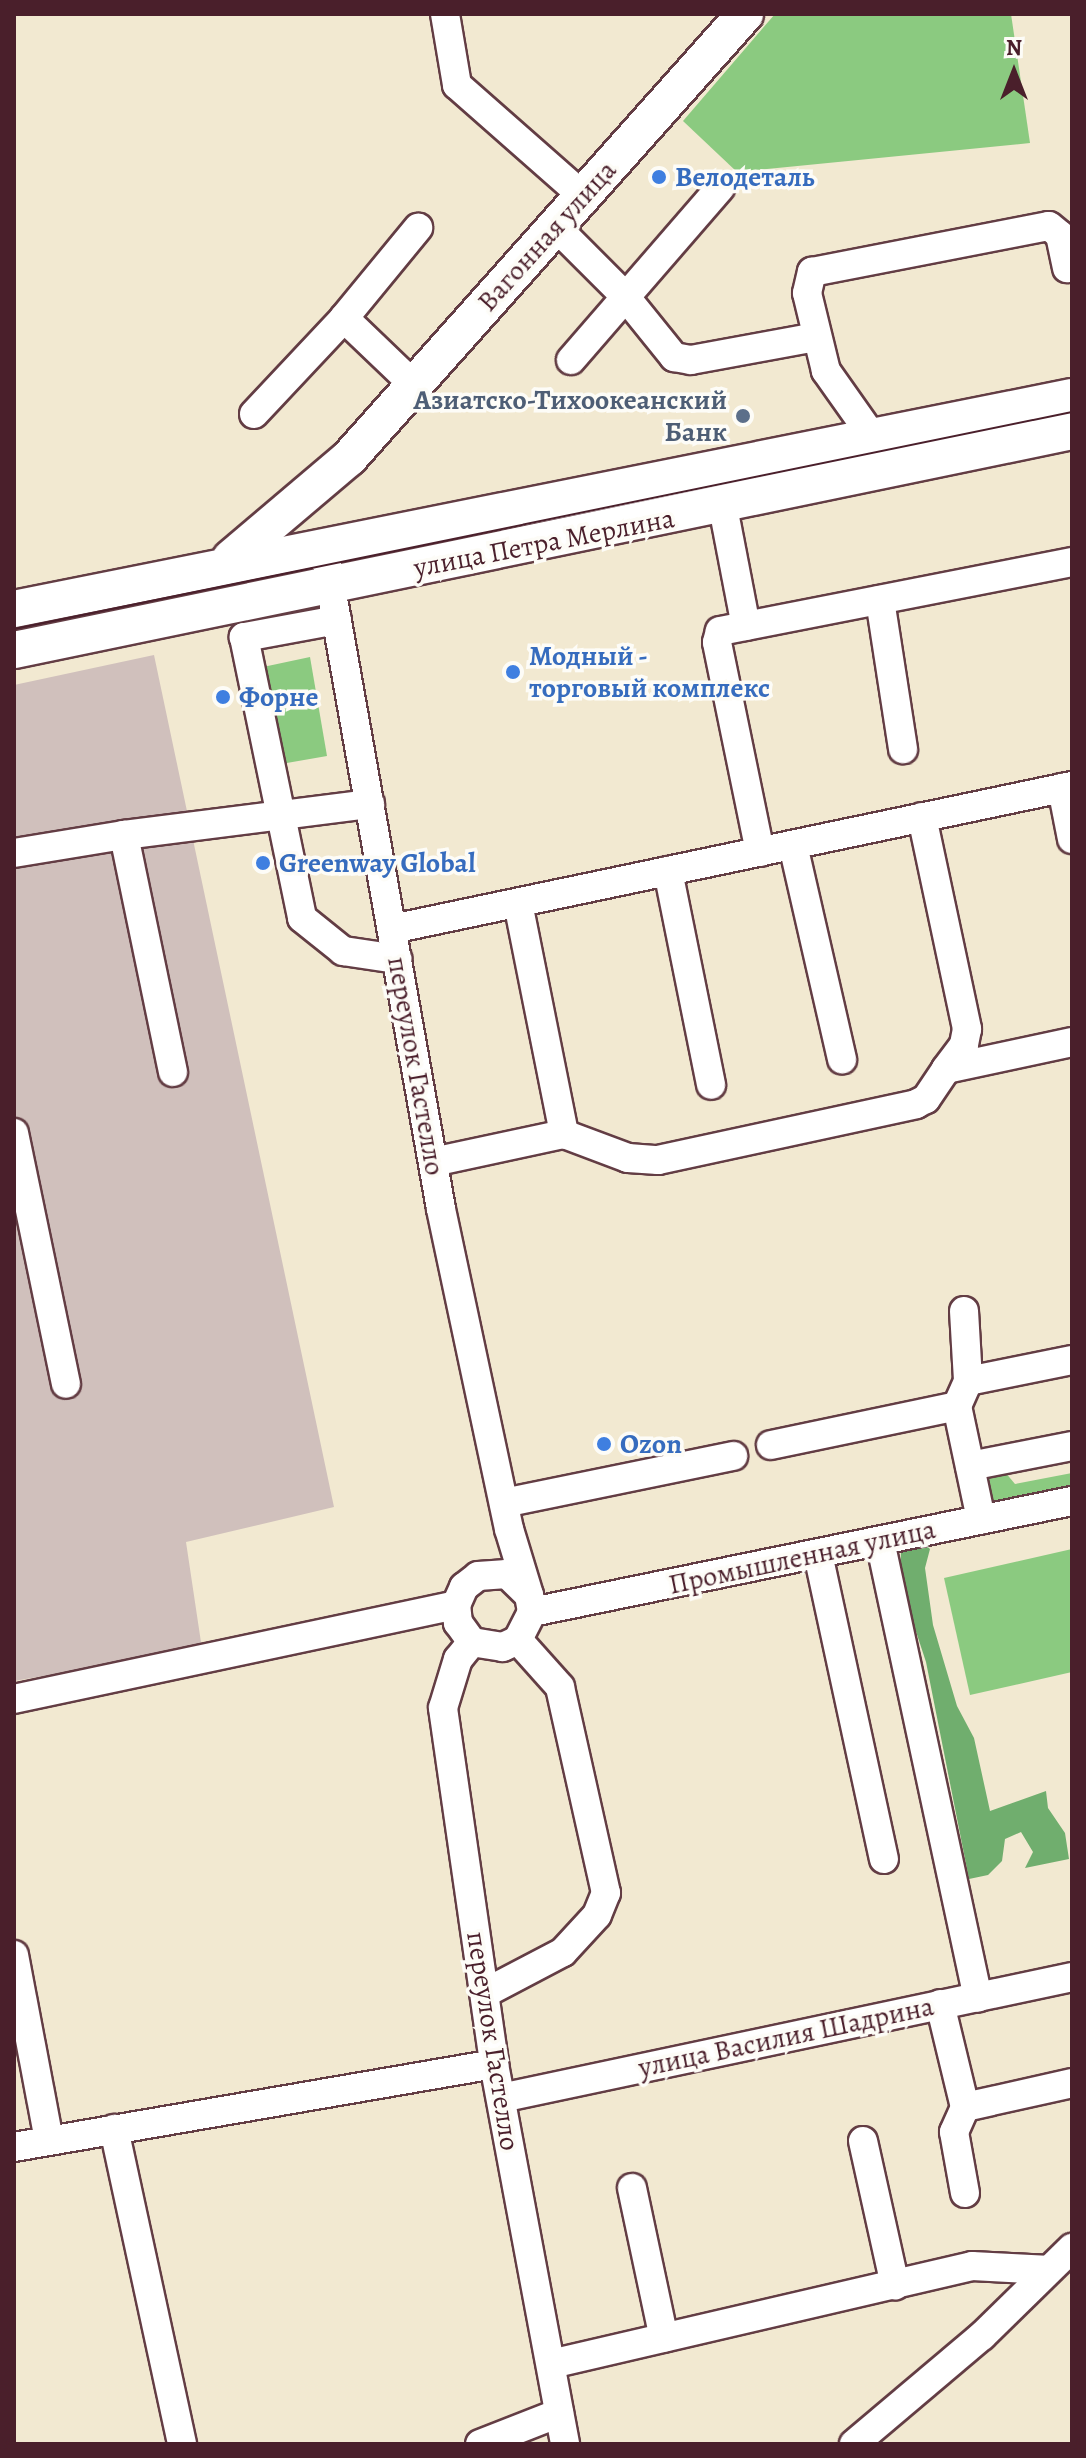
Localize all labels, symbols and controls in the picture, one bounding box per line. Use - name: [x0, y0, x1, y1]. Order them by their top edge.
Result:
- north arrow: [974, 32, 1054, 112]
- text: N: [1006, 33, 1022, 63]
- street label: Вагонная улица: [470, 154, 624, 318]
- place label: Велодеталь: [675, 160, 815, 194]
- marker: Велодеталь: [650, 168, 668, 186]
- place label: Азиатско-Тихоокеанский Банк: [413, 383, 727, 449]
- marker: Азиатско-Тихоокеанский Банк: [734, 407, 752, 425]
- street label: улица Петра Мерлина: [411, 501, 677, 585]
- place label: Модный - торговый комплекс: [529, 639, 770, 705]
- marker: Модный - торговый комплекс: [504, 663, 522, 681]
- place label: Форне: [239, 680, 319, 714]
- marker: Форне: [214, 688, 232, 706]
- place label: Greenway Global: [279, 846, 475, 880]
- marker: Greenway Global: [254, 854, 272, 872]
- street label: переулок Гастелло: [380, 954, 452, 1178]
- place label: Ozon: [620, 1427, 682, 1461]
- marker: Ozon: [595, 1435, 613, 1453]
- street label: Промышленная улица: [666, 1512, 938, 1602]
- street label: переулок Гастелло: [459, 1929, 527, 2153]
- street label: улица Василия Шадрина: [635, 1989, 937, 2085]

